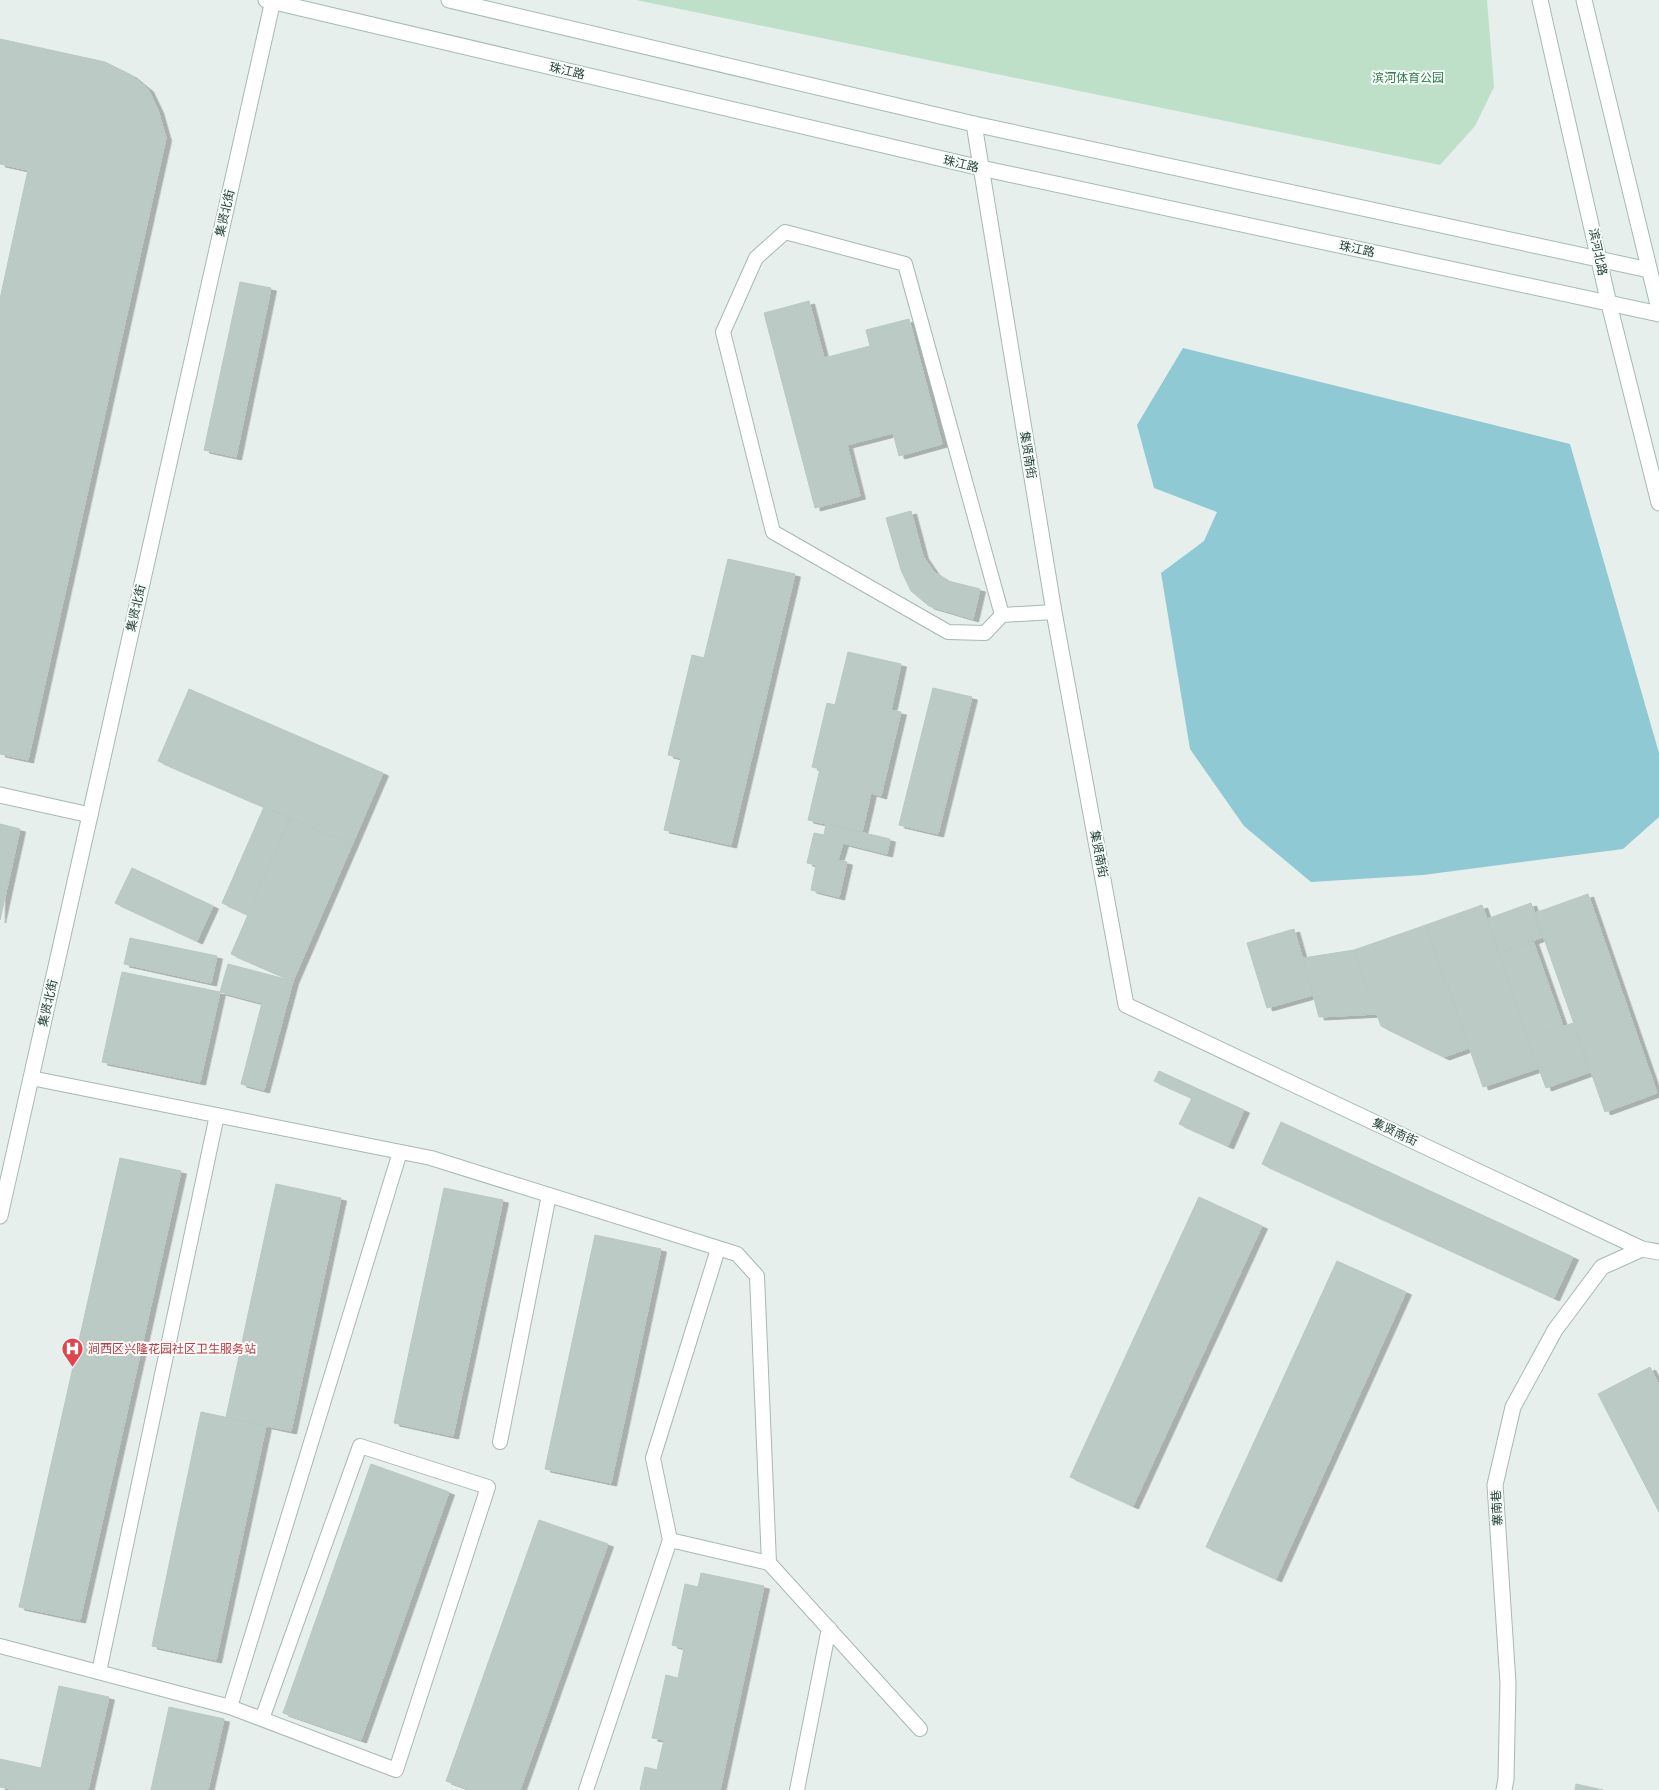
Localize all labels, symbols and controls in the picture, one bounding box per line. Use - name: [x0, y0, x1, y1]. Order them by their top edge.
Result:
- street label: 珠江路: [548, 59, 586, 82]
- park label: 滨河体育公园: [1372, 70, 1444, 85]
- street label: 珠江路: [942, 152, 980, 175]
- street label: 集贤北街: [212, 188, 237, 238]
- street label: 滨河北路: [1586, 227, 1611, 277]
- street label: 珠江路: [1338, 237, 1376, 260]
- street label: 集贤南街: [1017, 430, 1040, 480]
- street label: 集贤北街: [123, 583, 148, 633]
- street label: 集贤南街: [1088, 829, 1111, 879]
- street label: 集贤北街: [35, 978, 60, 1028]
- street label: 集贤南街: [1370, 1115, 1420, 1148]
- hospital icon: 涧西区兴隆花园社区卫生服务站: [60, 1337, 84, 1368]
- place label: 涧西区兴隆花园社区卫生服务站: [88, 1341, 256, 1356]
- street label: 寨南巷: [1488, 1490, 1505, 1526]

